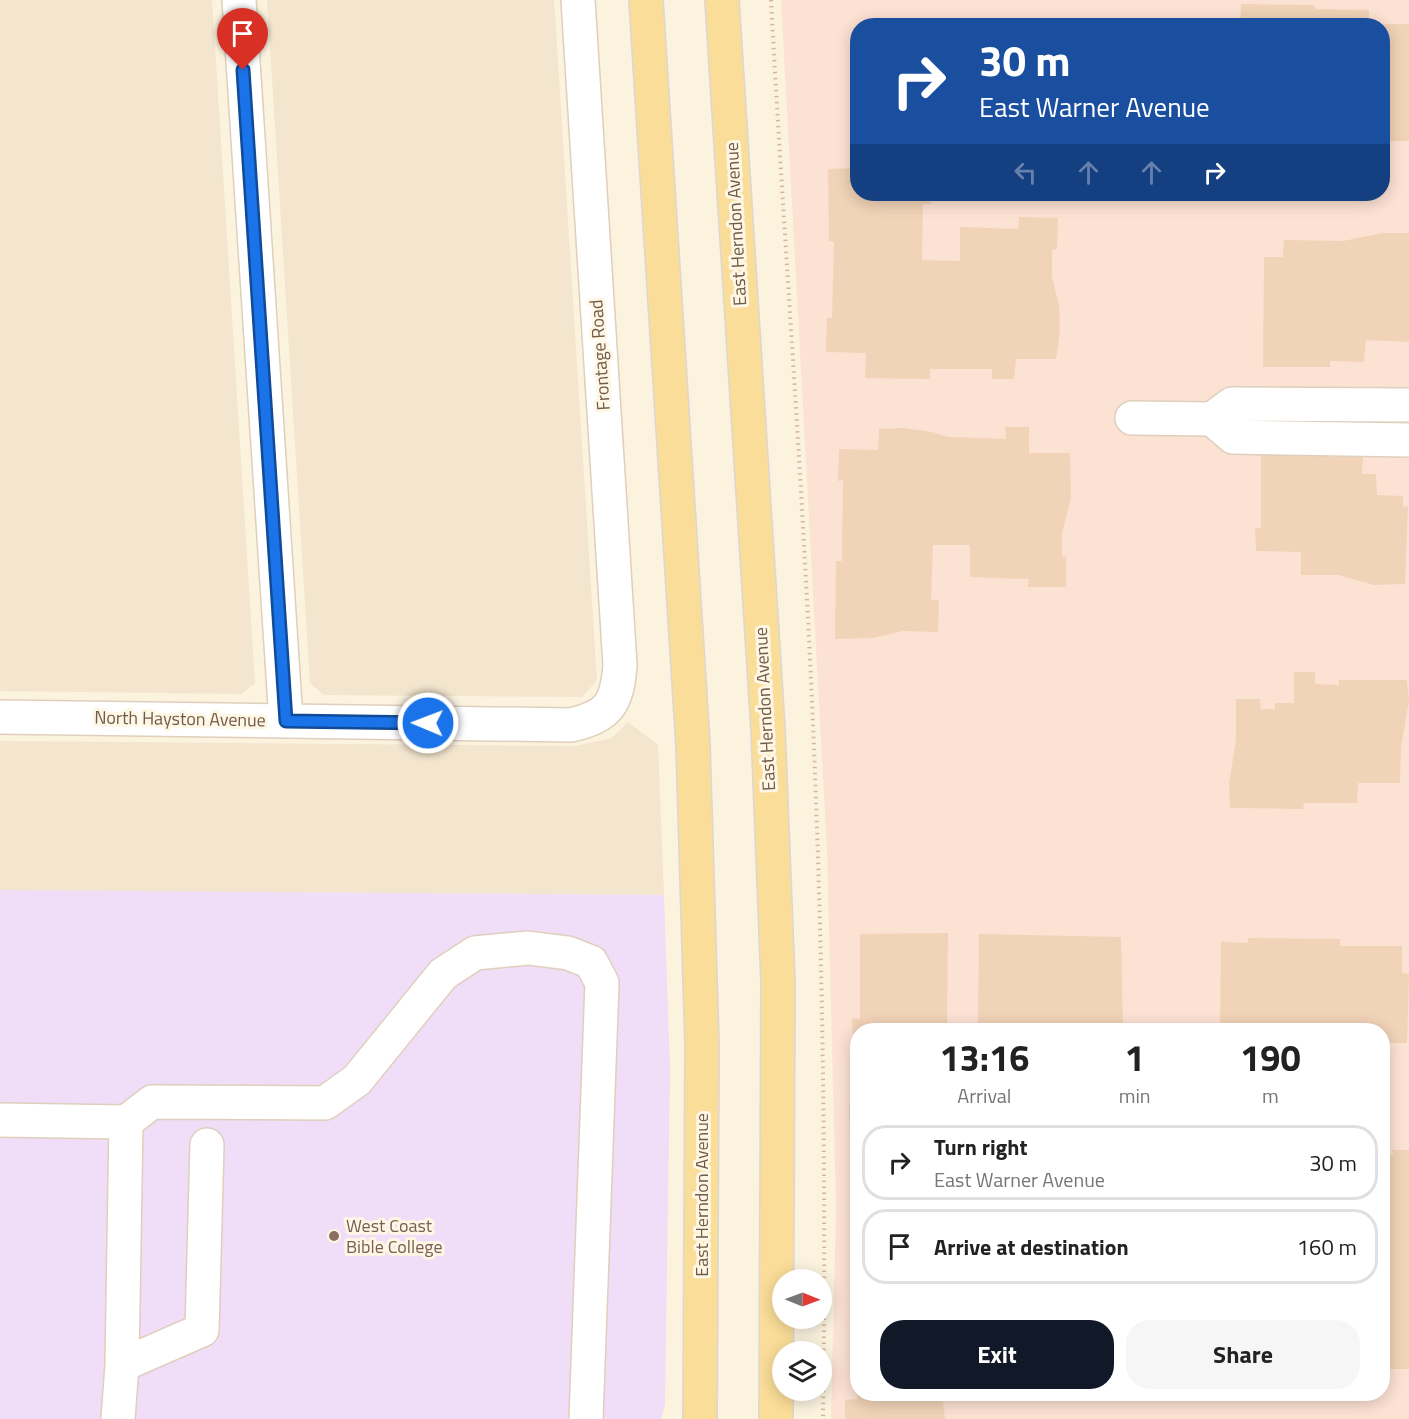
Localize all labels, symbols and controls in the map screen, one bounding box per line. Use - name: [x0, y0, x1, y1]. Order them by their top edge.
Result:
- pin: [217, 8, 268, 70]
- icon: arrive: [226, 17, 259, 50]
- text: 30 m: [979, 28, 1071, 92]
- icon: right: [880, 42, 958, 120]
- text: East Warner Avenue: [979, 86, 1210, 127]
- street label: East Herndon Avenue: [718, 142, 753, 306]
- icon: left: [1009, 156, 1042, 189]
- icon: ahead: [1072, 156, 1105, 189]
- icon: ahead: [1135, 156, 1168, 189]
- icon: right: [1198, 156, 1231, 189]
- street label: Frontage Road: [582, 299, 617, 411]
- street label: East Herndon Avenue: [747, 627, 782, 791]
- position arrow: [396, 691, 460, 755]
- street label: North Hayston Avenue: [94, 704, 266, 733]
- text: 13:16: [939, 1030, 1029, 1085]
- text: 1: [1125, 1030, 1145, 1085]
- text: 190: [1240, 1030, 1301, 1085]
- text: Arrival: [957, 1080, 1012, 1111]
- text: min: [1119, 1080, 1151, 1111]
- text: m: [1262, 1080, 1279, 1111]
- street label: East Herndon Avenue: [688, 1113, 715, 1277]
- text: Turn right: [934, 1130, 1028, 1164]
- icon: right: [883, 1146, 916, 1179]
- text: 30 m: [1309, 1146, 1357, 1180]
- text: East Warner Avenue: [934, 1164, 1105, 1195]
- place label: West Coast Bible College: [346, 1212, 443, 1260]
- marker: West Coast Bible College: [327, 1229, 341, 1243]
- icon: arrive: [883, 1230, 916, 1263]
- text: Arrive at destination: [934, 1230, 1129, 1264]
- text: 160 m: [1297, 1230, 1357, 1264]
- north arrow: [772, 1269, 832, 1329]
- map controls: [772, 1269, 832, 1401]
- button: Exit: [880, 1320, 1114, 1389]
- button: Share: [1126, 1320, 1360, 1389]
- button: layers: [772, 1341, 832, 1401]

